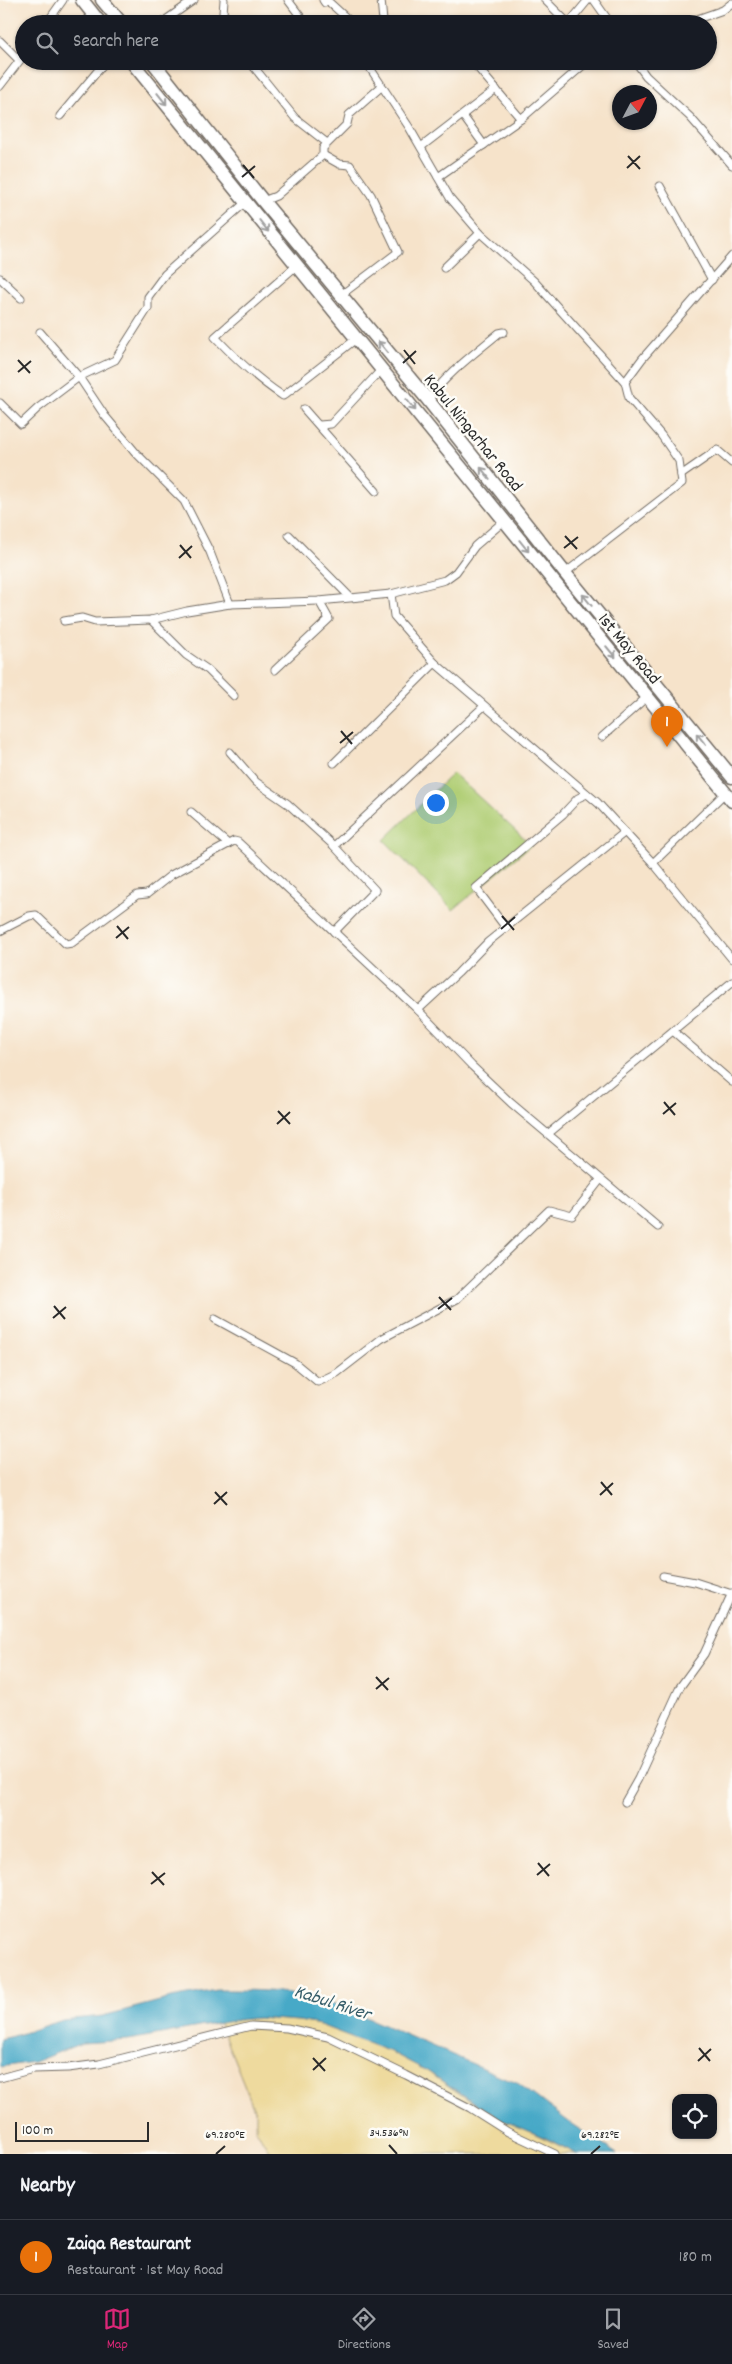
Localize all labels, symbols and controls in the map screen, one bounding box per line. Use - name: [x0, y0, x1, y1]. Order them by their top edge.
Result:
- search box: [15, 15, 717, 70]
- icon: search: [33, 29, 61, 57]
- text: Search here: [73, 29, 159, 56]
- north arrow: [612, 85, 657, 130]
- one-way arrow: [157, 92, 168, 105]
- one-way arrow: [259, 219, 270, 232]
- one-way arrow: [378, 340, 389, 353]
- street label: Kabul Ningarhar Road: [417, 369, 528, 498]
- one-way arrow: [406, 399, 417, 412]
- one-way arrow: [480, 467, 491, 480]
- one-way arrow: [519, 539, 530, 552]
- one-way arrow: [581, 594, 592, 607]
- street label: 1st May Road: [591, 608, 665, 691]
- one-way arrow: [605, 645, 616, 658]
- pin: 1: [651, 706, 683, 747]
- one-way arrow: [696, 733, 707, 746]
- your location: [423, 790, 449, 816]
- water label: Kabul River: [290, 1979, 376, 2030]
- map controls: [672, 2094, 717, 2139]
- button: locate: [672, 2094, 717, 2139]
- scale bar: [15, 2119, 149, 2142]
- text: 100 m: [22, 2121, 53, 2141]
- text: 34.536°N: [370, 2125, 408, 2142]
- text: 69.280°E: [205, 2127, 245, 2144]
- text: 69.282°E: [581, 2127, 620, 2144]
- text: Nearby: [20, 2172, 75, 2202]
- text: Zaiqa Restaurant: [67, 2232, 191, 2259]
- text: 1: [34, 2246, 38, 2269]
- text: 180 m: [679, 2246, 712, 2269]
- text: Restaurant · 1st May Road: [67, 2259, 223, 2282]
- tab: Map: [103, 2305, 131, 2355]
- tab: Directions: [338, 2305, 391, 2355]
- tab: Saved: [597, 2305, 629, 2355]

